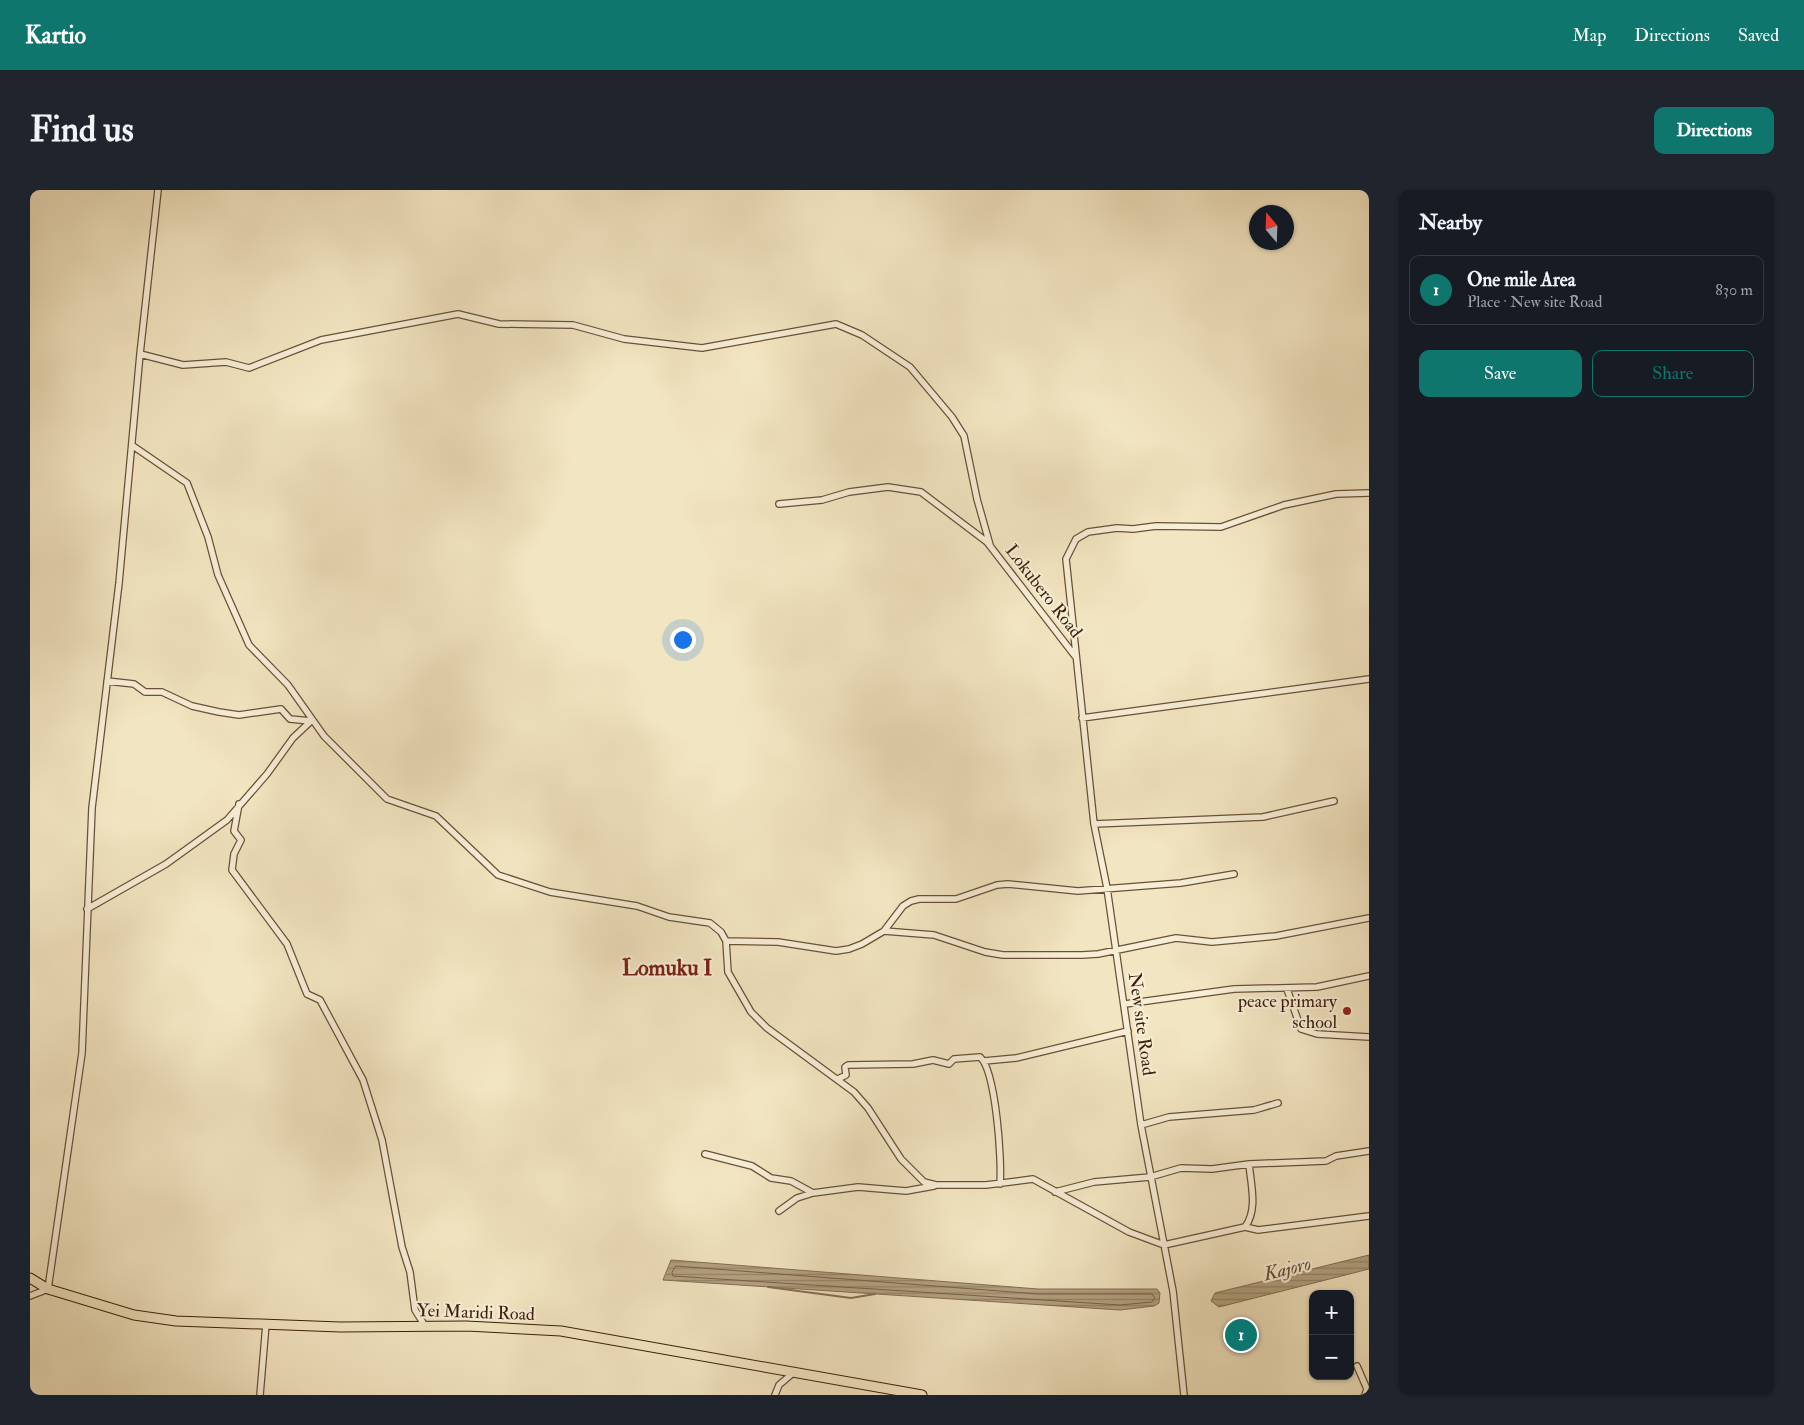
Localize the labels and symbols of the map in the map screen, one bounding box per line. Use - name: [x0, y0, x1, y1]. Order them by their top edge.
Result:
- north arrow: [1249, 205, 1294, 250]
- street label: Lokubero Road: [1000, 540, 1087, 643]
- your location: [670, 627, 696, 653]
- district label: Lomuku I: [622, 954, 712, 982]
- street label: New site Road: [1123, 971, 1160, 1077]
- place label: peace primary school: [1237, 990, 1338, 1034]
- marker: peace primary school: [1341, 1005, 1353, 1017]
- water label: Kajoro: [1260, 1251, 1314, 1287]
- street label: Yei Maridi Road: [417, 1299, 535, 1326]
- pin: 1: [1225, 1316, 1257, 1354]

